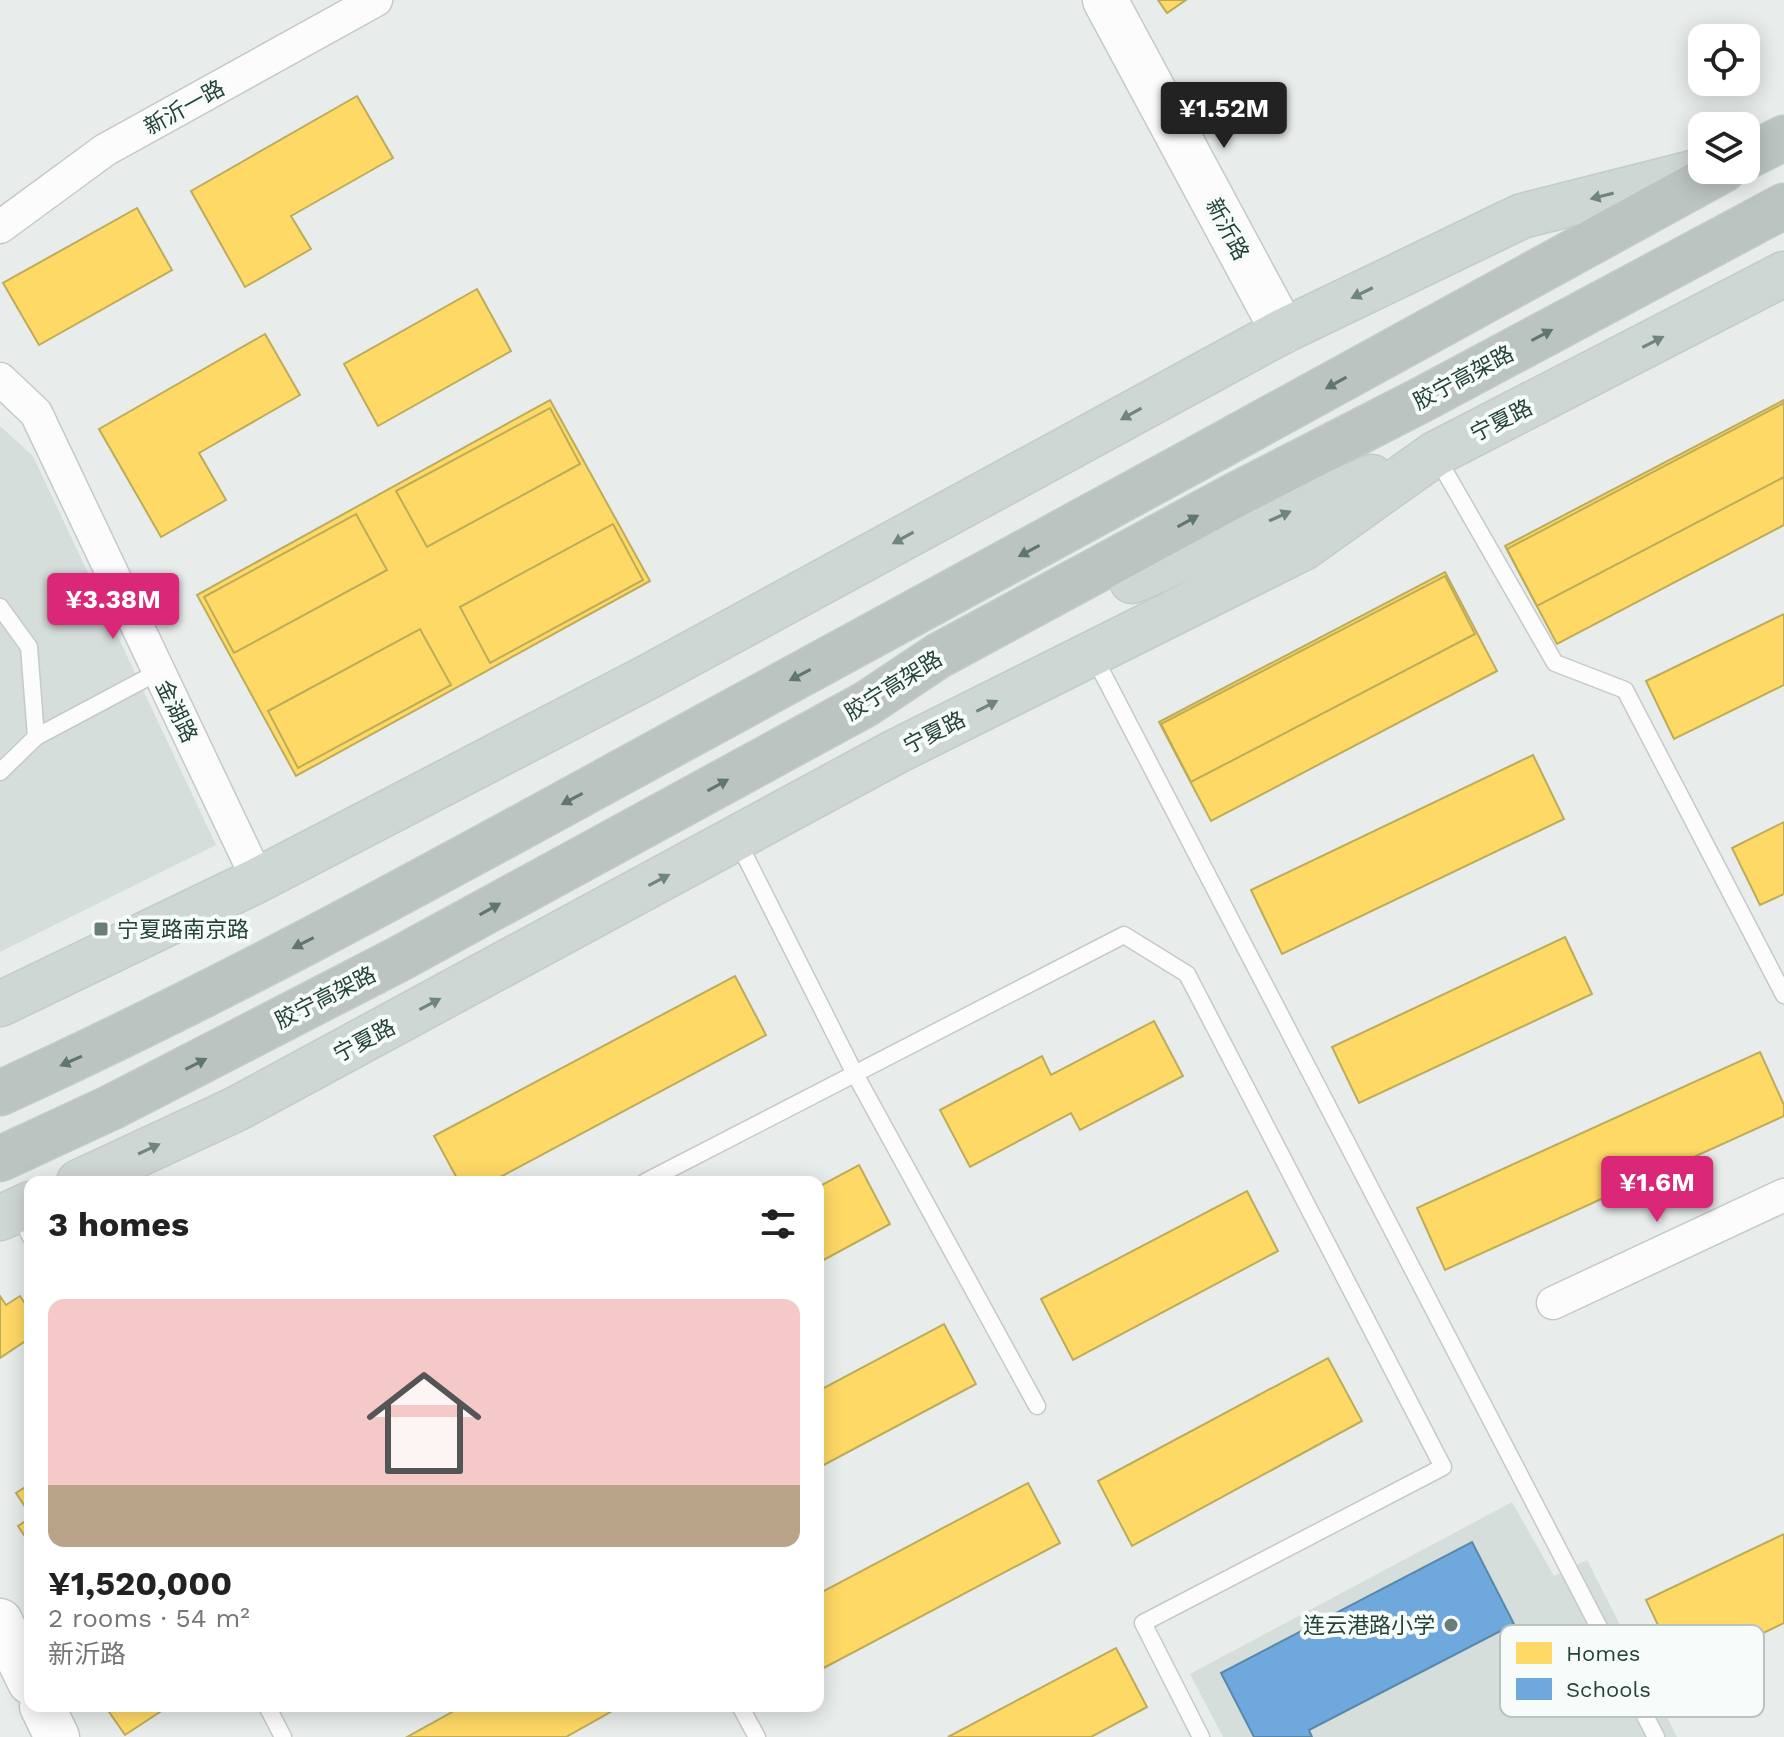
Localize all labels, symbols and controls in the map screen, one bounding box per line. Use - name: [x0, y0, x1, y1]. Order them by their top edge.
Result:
- map controls: [1688, 24, 1760, 184]
- button: locate: [1688, 24, 1760, 96]
- street label: 新沂一路: [140, 75, 229, 140]
- pin: ¥1.52M: [1159, 82, 1289, 150]
- text: ¥1.52M: [1179, 93, 1269, 123]
- button: layers: [1688, 112, 1760, 184]
- one-way arrow: [1589, 190, 1614, 203]
- street label: 新沂路: [1201, 194, 1254, 264]
- one-way arrow: [1350, 287, 1373, 300]
- one-way arrow: [1531, 329, 1553, 343]
- one-way arrow: [1642, 335, 1665, 348]
- street label: 胶宁高架路: [1409, 341, 1518, 414]
- one-way arrow: [1324, 376, 1347, 390]
- street label: 宁夏路: [1466, 394, 1536, 447]
- one-way arrow: [1120, 407, 1143, 421]
- one-way arrow: [1269, 510, 1292, 523]
- one-way arrow: [1177, 514, 1199, 528]
- one-way arrow: [892, 531, 914, 545]
- one-way arrow: [1017, 545, 1040, 558]
- pin: ¥3.38M: [48, 573, 178, 641]
- text: ¥3.38M: [65, 584, 161, 614]
- street label: 胶宁高架路: [840, 646, 947, 725]
- one-way arrow: [789, 668, 811, 682]
- street label: 金湖路: [151, 676, 202, 746]
- one-way arrow: [976, 699, 999, 713]
- street label: 宁夏路: [899, 706, 969, 759]
- one-way arrow: [707, 778, 729, 792]
- one-way arrow: [560, 793, 583, 806]
- one-way arrow: [647, 874, 670, 887]
- one-way arrow: [478, 903, 501, 916]
- place label: 宁夏路南京路: [117, 917, 249, 942]
- marker: 宁夏路南京路: [92, 920, 110, 938]
- one-way arrow: [291, 937, 314, 950]
- street label: 胶宁高架路: [271, 961, 380, 1034]
- one-way arrow: [419, 998, 441, 1012]
- street label: 宁夏路: [329, 1014, 399, 1067]
- one-way arrow: [59, 1054, 83, 1068]
- one-way arrow: [185, 1058, 208, 1071]
- one-way arrow: [138, 1142, 161, 1156]
- pin: ¥1.6M: [1601, 1156, 1713, 1224]
- text: ¥1.6M: [1619, 1167, 1695, 1197]
- icon: filters: [756, 1202, 800, 1246]
- text: 3 homes: [48, 1204, 189, 1244]
- icon: home: [352, 1351, 496, 1495]
- text: ¥1,520,000: [48, 1563, 232, 1603]
- text: 2 rooms · 54 m²: [48, 1603, 250, 1633]
- place label: 连云港路小学: [1303, 1613, 1435, 1638]
- marker: 连云港路小学: [1442, 1616, 1460, 1634]
- legend: [1500, 1625, 1764, 1717]
- text: 新沂路: [48, 1639, 126, 1669]
- text: Homes: [1566, 1641, 1640, 1666]
- text: Schools: [1566, 1677, 1651, 1702]

